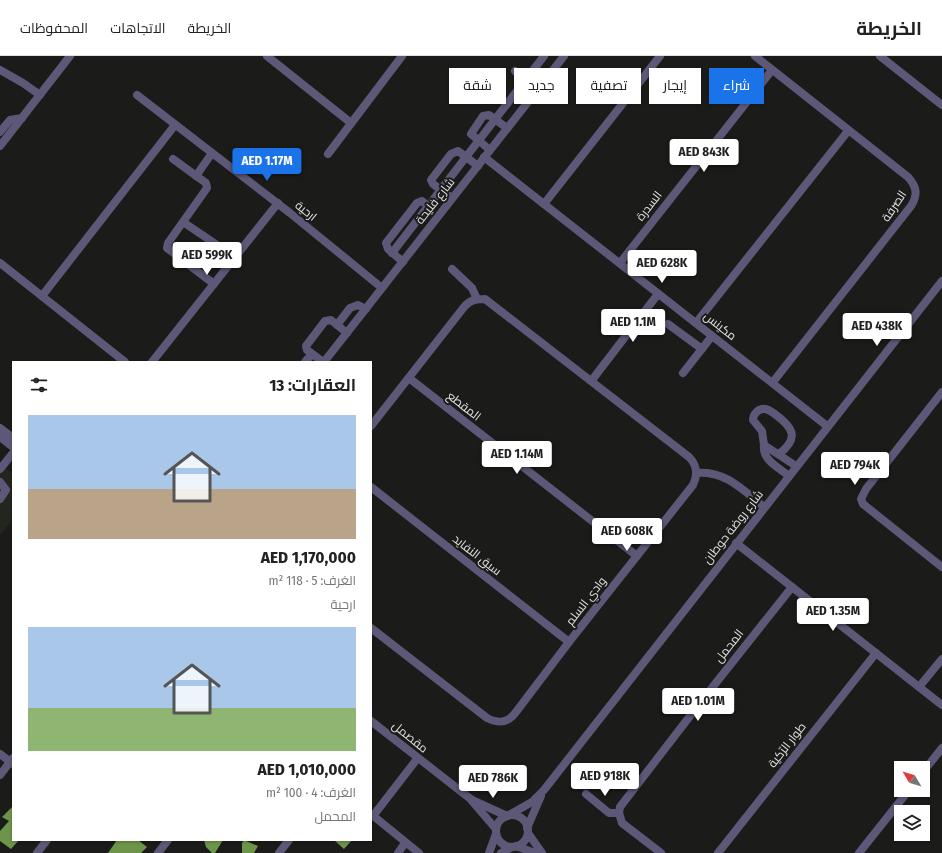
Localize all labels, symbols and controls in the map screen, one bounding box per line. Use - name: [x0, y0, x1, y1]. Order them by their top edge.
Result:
- text: الخريطة: [856, 17, 922, 40]
- text: المحفوظات: [20, 20, 88, 37]
- text: الاتجاهات: [110, 20, 166, 37]
- text: الخريطة: [188, 20, 231, 37]
- chip: شقة: [449, 68, 506, 104]
- chip: جديد: [514, 68, 568, 104]
- chip: تصفية: [576, 68, 641, 104]
- chip: إيجار: [649, 68, 701, 104]
- chip: شراء: [709, 68, 764, 104]
- pin: AED 843K: [663, 139, 745, 173]
- text: AED 843K: [679, 144, 729, 159]
- pin: AED 1.17M: [221, 148, 313, 182]
- text: AED 1.17M: [241, 153, 293, 168]
- street label: شارع فليحة: [413, 175, 458, 227]
- street label: الصرفة: [879, 188, 909, 224]
- street label: السدرة: [633, 189, 665, 223]
- street label: ارحية: [292, 198, 320, 224]
- pin: AED 599K: [166, 242, 248, 276]
- text: AED 599K: [182, 247, 232, 262]
- pin: AED 628K: [621, 250, 703, 284]
- text: AED 628K: [637, 255, 687, 270]
- pin: AED 1.1M: [592, 309, 674, 343]
- street label: مكينس: [701, 309, 739, 343]
- pin: AED 438K: [836, 313, 918, 347]
- text: AED 1.1M: [610, 314, 656, 329]
- text: AED 438K: [852, 318, 902, 333]
- icon: filters: [28, 374, 50, 396]
- text: العقارات: 13: [269, 375, 356, 396]
- street label: المقطع: [444, 389, 484, 424]
- icon: home: [156, 441, 228, 513]
- pin: AED 1.14M: [471, 441, 563, 475]
- text: AED 1.14M: [491, 446, 543, 461]
- pin: AED 794K: [814, 452, 896, 486]
- text: AED 794K: [830, 457, 880, 472]
- street label: شارع روضة حوطان: [700, 487, 767, 567]
- pin: AED 608K: [586, 518, 668, 552]
- text: AED 608K: [601, 523, 653, 538]
- street label: سيق النفايد: [450, 532, 504, 578]
- text: AED 1,170,000: [261, 547, 356, 568]
- text: الغرف: 5 · 118 m²: [269, 573, 356, 588]
- street label: وادي السلم: [563, 574, 612, 630]
- text: ارحية: [331, 597, 356, 612]
- pin: AED 1.35M: [787, 598, 879, 632]
- text: AED 1.35M: [806, 603, 860, 618]
- street label: المحمل: [712, 627, 746, 665]
- icon: home: [156, 653, 228, 725]
- pin: AED 1.01M: [652, 688, 744, 722]
- text: AED 1.01M: [671, 693, 725, 708]
- street label: مقصمل: [389, 718, 431, 756]
- street label: طوار الرّكية: [765, 720, 809, 770]
- text: AED 1,010,000: [257, 759, 356, 780]
- north arrow: [894, 761, 930, 797]
- map controls: [894, 761, 930, 841]
- pin: AED 918K: [564, 763, 646, 797]
- pin: AED 786K: [452, 765, 534, 799]
- text: AED 918K: [580, 768, 630, 783]
- text: AED 786K: [468, 770, 518, 785]
- text: الغرف: 4 · 100 m²: [266, 785, 356, 800]
- button: layers: [894, 805, 930, 841]
- text: المحمل: [314, 809, 356, 824]

